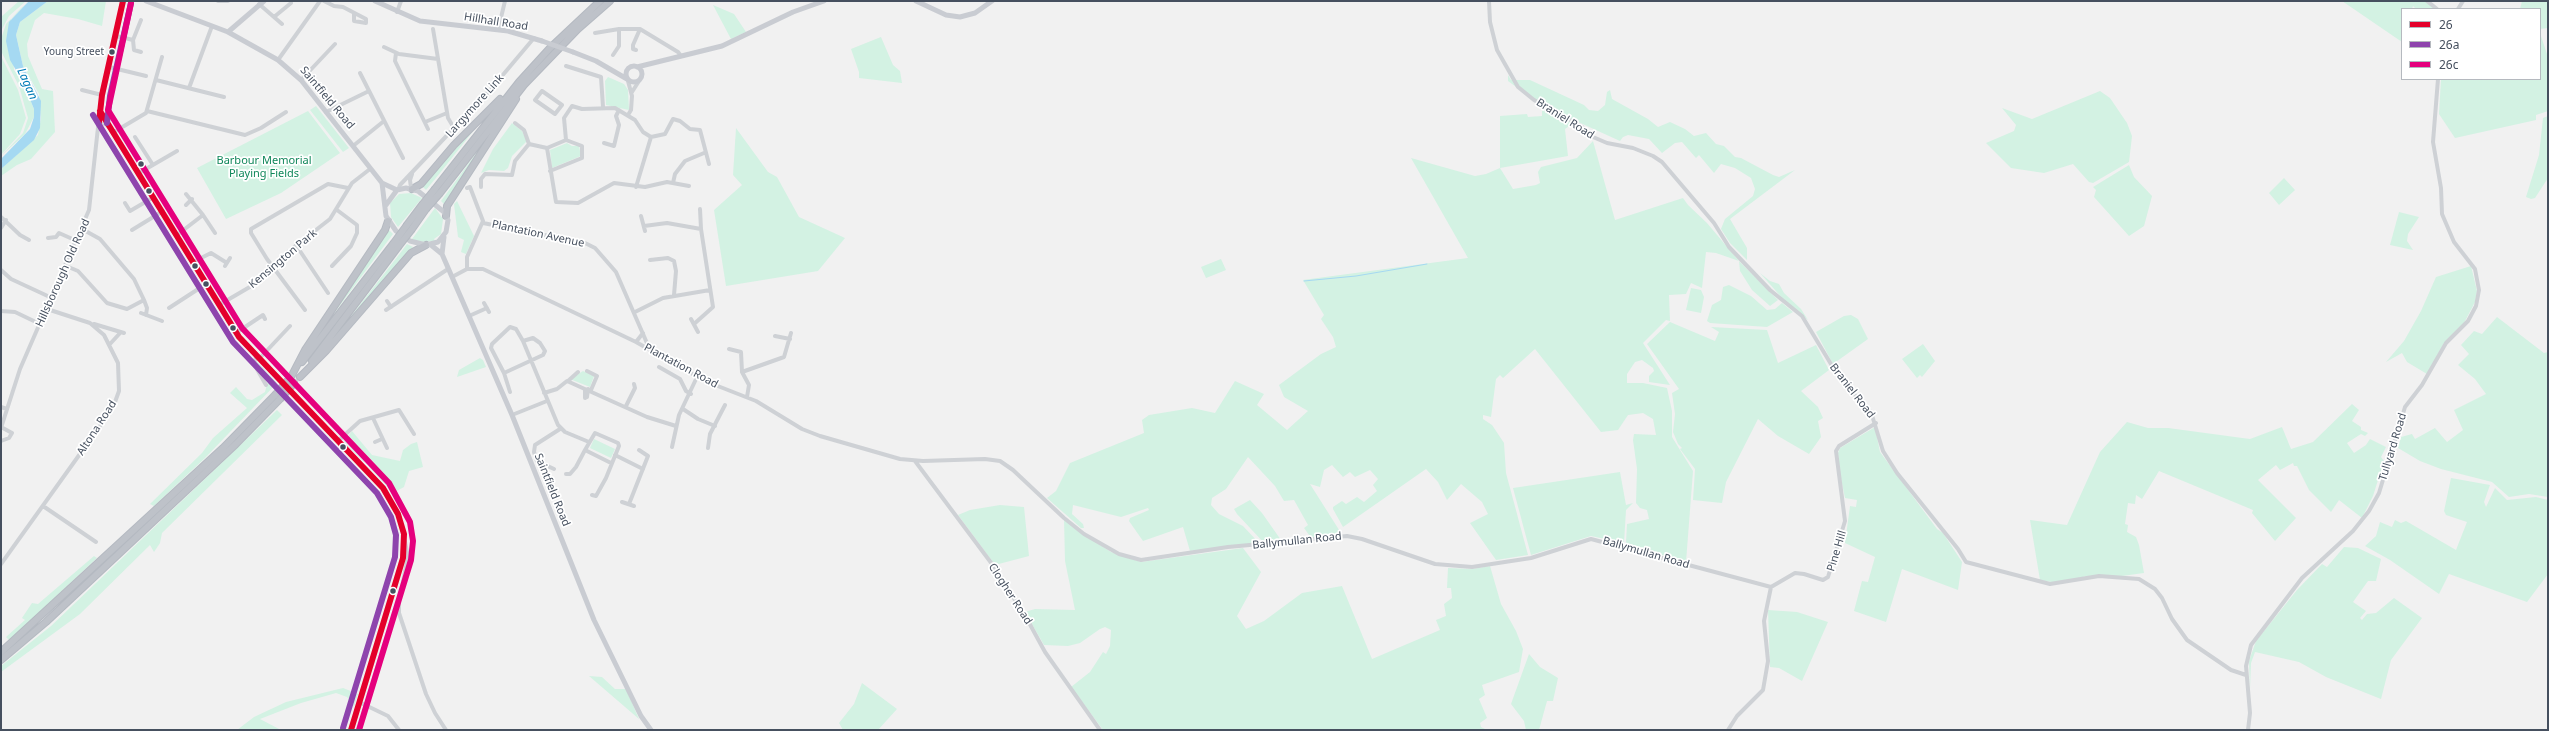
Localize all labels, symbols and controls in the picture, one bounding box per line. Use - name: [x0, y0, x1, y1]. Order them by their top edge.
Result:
- legend: [2401, 8, 2541, 80]
- street label: Hillhall Road: [463, 10, 529, 34]
- text: 26: [2439, 16, 2453, 33]
- text: 26a: [2439, 36, 2459, 53]
- place label: Young Street: [44, 46, 104, 58]
- marker: Young Street: [107, 47, 117, 57]
- text: 26c: [2439, 56, 2459, 73]
- street label: Saintfield Road: [297, 64, 357, 132]
- water label: Lagan: [14, 66, 40, 102]
- street label: Largymore Link: [443, 72, 507, 140]
- street label: Braniel Road: [1534, 96, 1596, 142]
- park label: Barbour Memorial Playing Fields: [217, 154, 311, 180]
- unlabelled marker: [136, 159, 146, 169]
- unlabelled marker: [144, 186, 154, 196]
- street label: Hillsborough Old Road: [33, 217, 93, 329]
- street label: Plantation Avenue: [490, 218, 586, 250]
- street label: Kensington Park: [246, 227, 320, 291]
- unlabelled marker: [190, 261, 200, 271]
- unlabelled marker: [201, 279, 211, 289]
- unlabelled marker: [228, 323, 238, 333]
- street label: Plantation Road: [642, 341, 720, 391]
- street label: Braniel Road: [1827, 361, 1877, 421]
- street label: Altona Road: [74, 398, 120, 458]
- street label: Tullyard Road: [2376, 412, 2410, 482]
- unlabelled marker: [338, 442, 348, 452]
- street label: Saintfield Road: [531, 452, 573, 528]
- street label: Pine Hill: [1825, 529, 1849, 573]
- street label: Ballymullan Road: [1252, 530, 1342, 552]
- street label: Ballymullan Road: [1601, 534, 1691, 572]
- street label: Clogher Road: [985, 561, 1035, 627]
- unlabelled marker: [388, 586, 398, 596]

